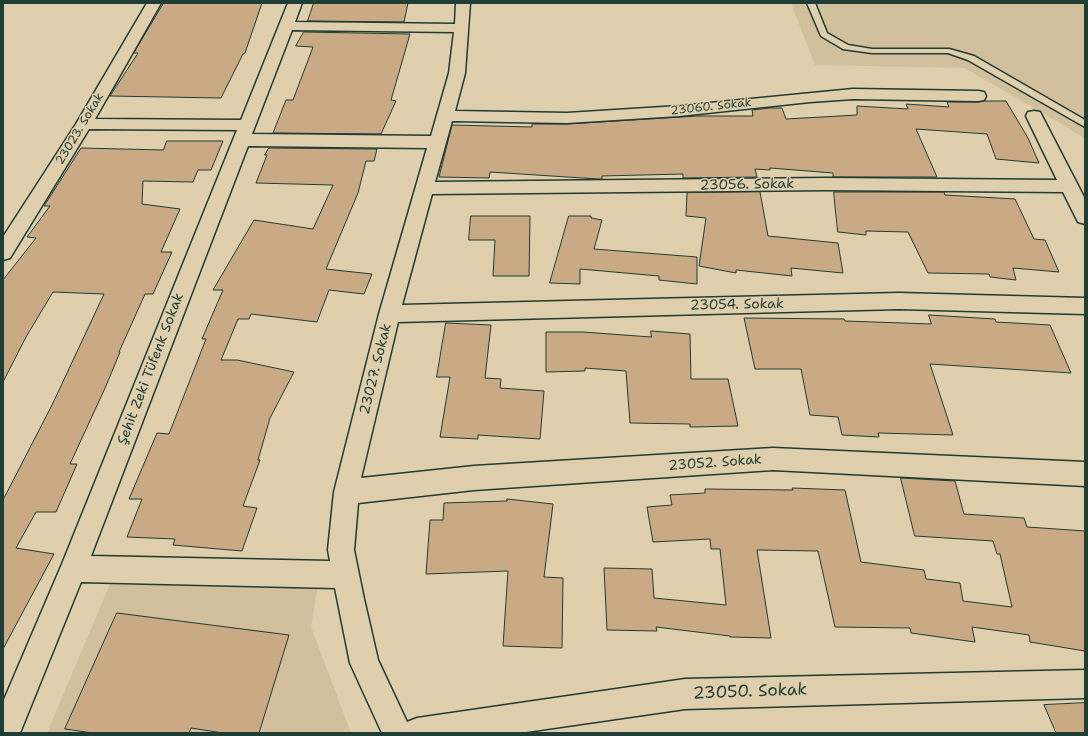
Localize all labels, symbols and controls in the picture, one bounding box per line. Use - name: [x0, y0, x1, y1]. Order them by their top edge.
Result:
- street label: 23023. Sokak: [53, 91, 107, 167]
- street label: 23060. Sokak: [670, 96, 752, 118]
- street label: 23056. Sokak: [700, 176, 794, 194]
- street label: Şehit Zeki Tüfenk Sokak: [114, 291, 188, 447]
- street label: 23054. Sokak: [690, 296, 784, 314]
- street label: 23027. Sokak: [357, 322, 395, 416]
- street label: 23052. Sokak: [668, 451, 762, 475]
- street label: 23050. Sokak: [693, 680, 807, 704]

